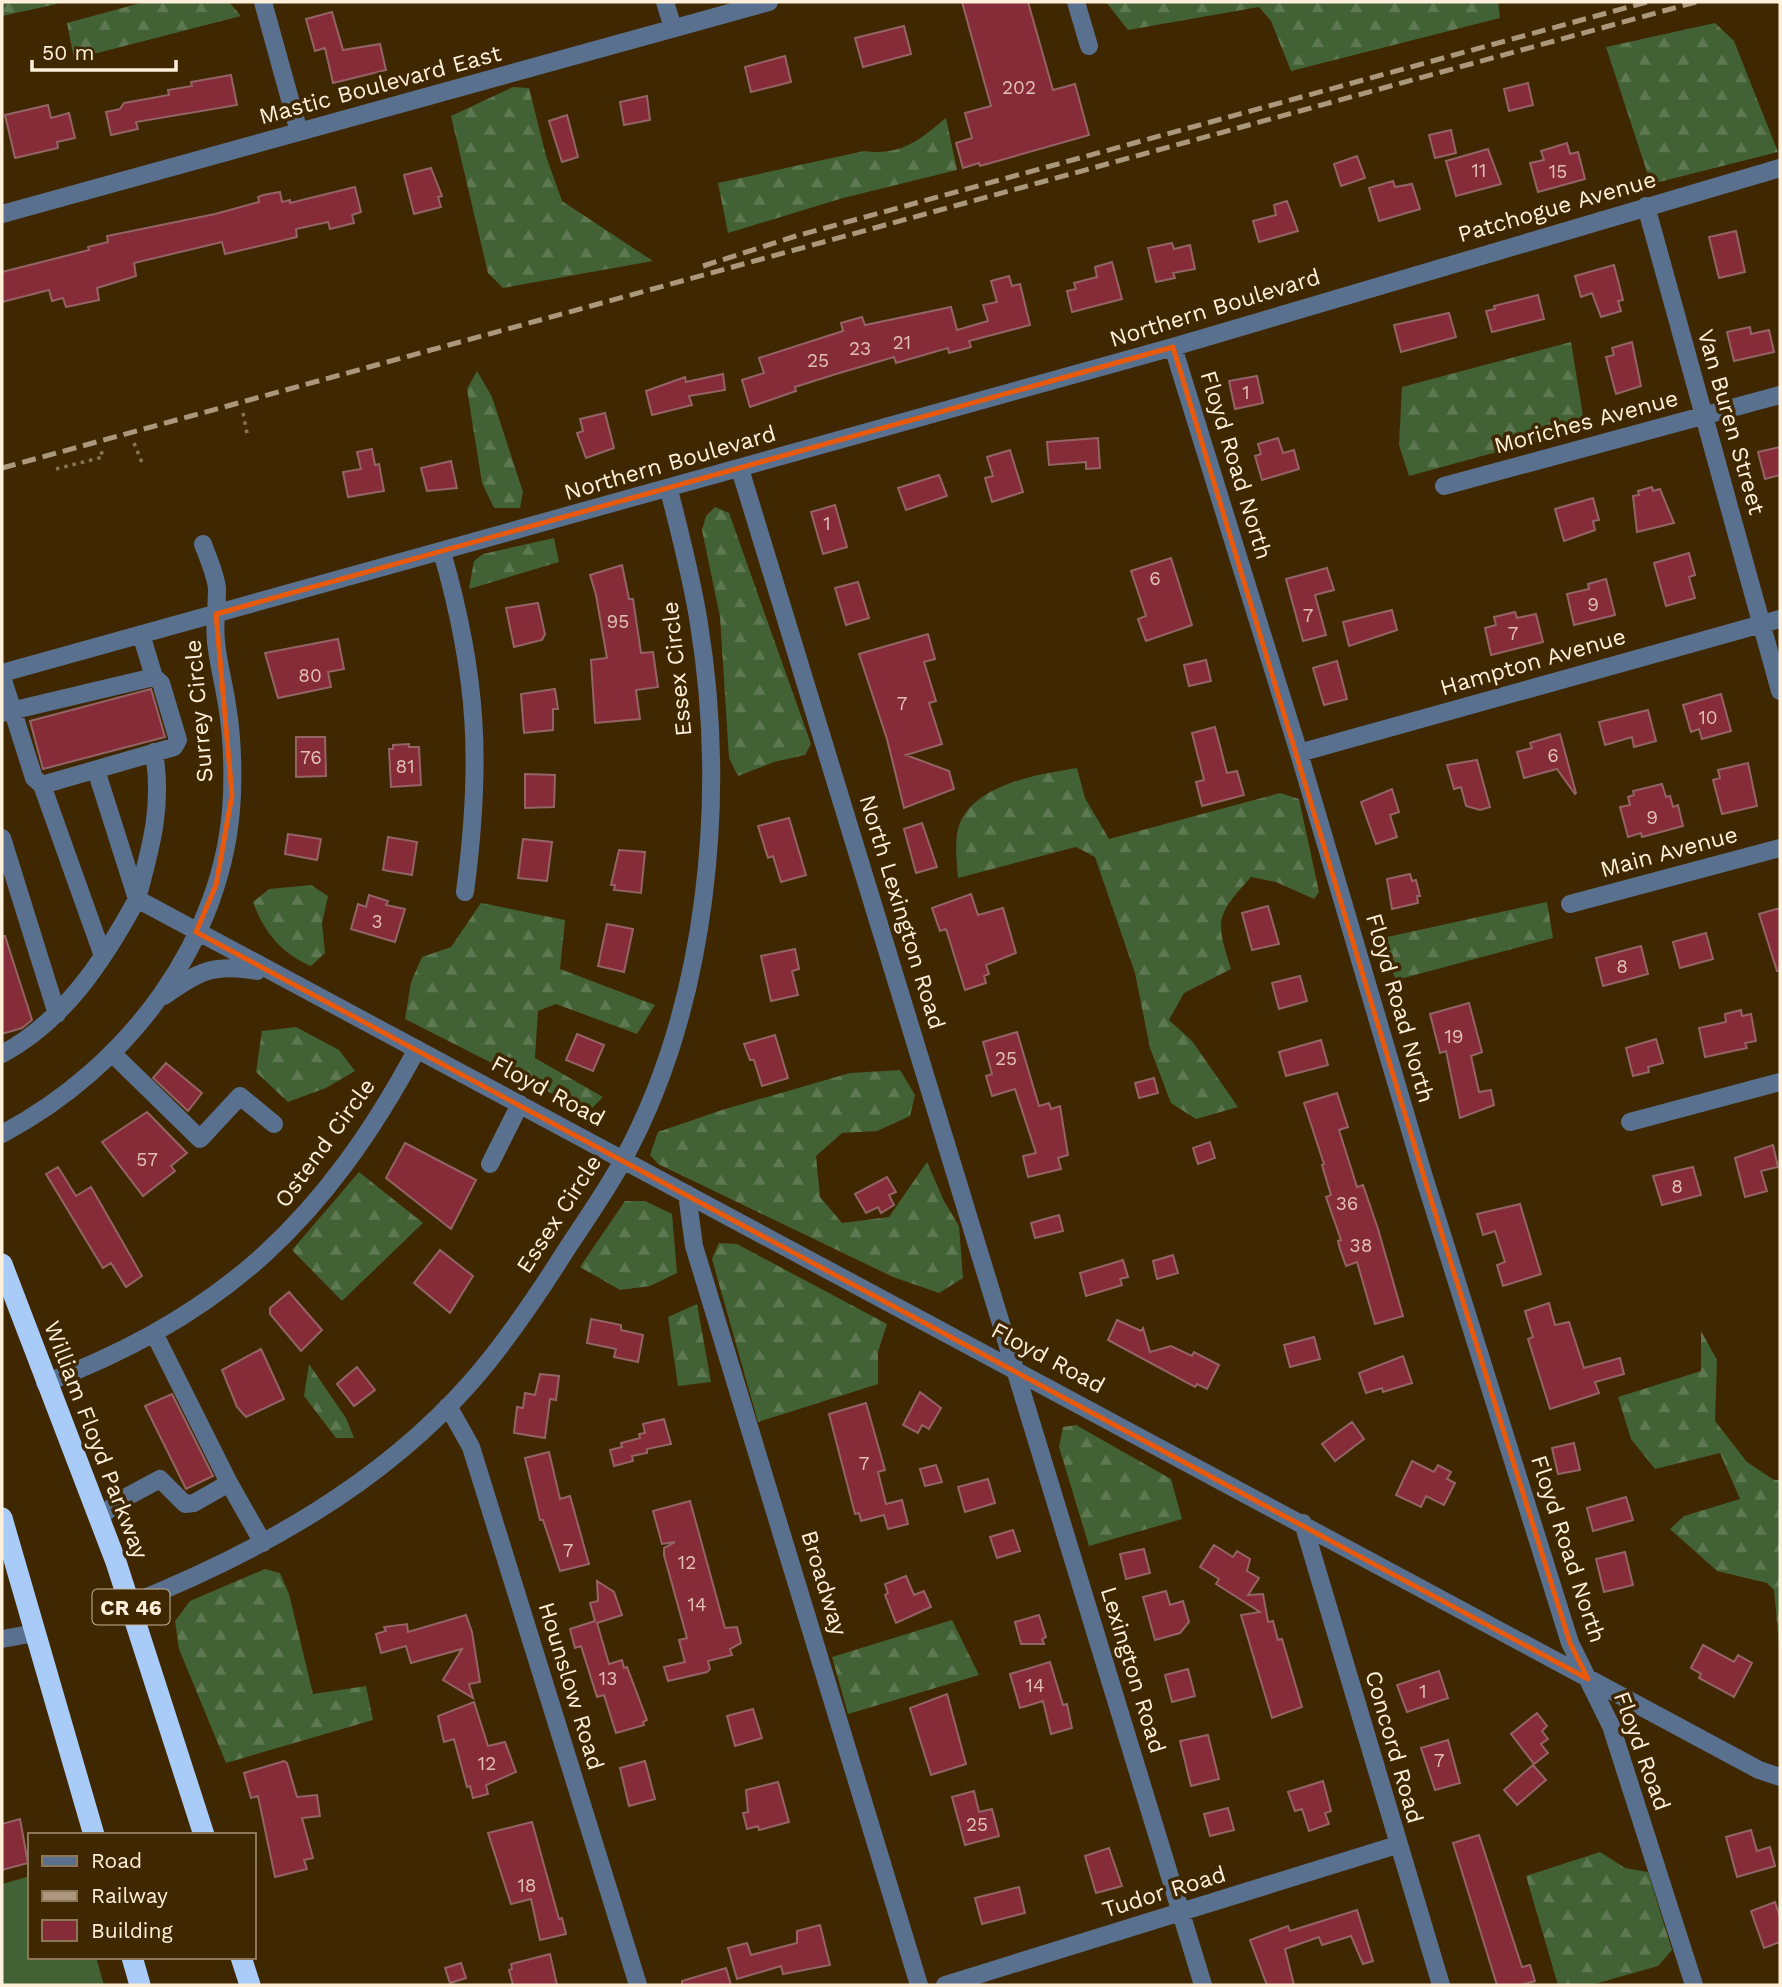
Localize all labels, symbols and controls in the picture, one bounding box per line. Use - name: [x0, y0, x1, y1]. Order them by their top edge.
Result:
- scale bar: [32, 28, 175, 72]
- text: 50 m: [42, 40, 94, 65]
- street label: Mastic Boulevard East: [256, 40, 504, 130]
- house number: 202: [1002, 76, 1036, 99]
- house number: 11: [1472, 159, 1486, 182]
- house number: 15: [1549, 160, 1567, 183]
- street label: Patchogue Avenue: [1455, 166, 1659, 248]
- street label: Northern Boulevard: [1106, 263, 1324, 353]
- street label: Van Buren Street: [1692, 326, 1770, 518]
- house number: 21: [893, 331, 911, 354]
- house number: 23: [849, 337, 871, 360]
- house number: 25: [807, 349, 829, 372]
- street label: Floyd Road North: [1194, 367, 1278, 563]
- house number: 1: [1242, 381, 1250, 404]
- street label: Moriches Avenue: [1491, 384, 1681, 460]
- street label: Northern Boulevard: [561, 420, 779, 506]
- house number: 1: [823, 512, 831, 535]
- house number: 6: [1149, 567, 1161, 590]
- house number: 9: [1587, 593, 1599, 616]
- street label: Essex Circle: [656, 600, 698, 738]
- house number: 7: [1303, 604, 1313, 627]
- house number: 95: [607, 610, 629, 633]
- house number: 7: [1508, 622, 1518, 645]
- street label: Hampton Avenue: [1437, 623, 1629, 701]
- street label: Surrey Circle: [179, 639, 219, 783]
- house number: 80: [298, 664, 322, 687]
- house number: 7: [897, 692, 907, 715]
- house number: 10: [1698, 706, 1718, 729]
- house number: 6: [1547, 744, 1559, 767]
- house number: 76: [300, 746, 322, 769]
- house number: 81: [395, 755, 415, 778]
- street label: North Lexington Road: [853, 792, 951, 1032]
- house number: 9: [1646, 806, 1658, 829]
- street label: Main Avenue: [1597, 821, 1741, 883]
- house number: 3: [371, 910, 383, 933]
- street label: Floyd Road North: [1360, 910, 1440, 1106]
- house number: 8: [1616, 955, 1628, 978]
- house number: 19: [1444, 1025, 1464, 1048]
- house number: 25: [995, 1047, 1017, 1070]
- street label: Floyd Road: [487, 1050, 609, 1132]
- street label: Ostend Circle: [269, 1073, 381, 1213]
- house number: 57: [136, 1148, 158, 1171]
- street label: Essex Circle: [511, 1150, 607, 1278]
- house number: 8: [1671, 1175, 1683, 1198]
- house number: 36: [1336, 1192, 1358, 1215]
- house number: 38: [1350, 1234, 1372, 1257]
- street label: William Floyd Parkway: [38, 1317, 154, 1563]
- street label: Floyd Road: [987, 1317, 1109, 1399]
- house number: 7: [859, 1452, 869, 1475]
- street label: Floyd Road North: [1525, 1452, 1611, 1646]
- street label: Broadway: [795, 1527, 853, 1639]
- house number: 7: [563, 1539, 573, 1562]
- house number: 12: [678, 1551, 696, 1574]
- street label: Lexington Road: [1095, 1583, 1171, 1757]
- road number: CR 46: [92, 1590, 170, 1624]
- house number: 14: [687, 1593, 707, 1616]
- street label: Hounslow Road: [533, 1599, 609, 1773]
- house number: 13: [599, 1667, 617, 1690]
- street label: Concord Road: [1359, 1667, 1429, 1827]
- house number: 14: [1025, 1674, 1045, 1697]
- house number: 1: [1419, 1680, 1427, 1703]
- street label: Floyd Road: [1608, 1688, 1676, 1814]
- house number: 7: [1434, 1749, 1444, 1772]
- house number: 12: [478, 1752, 496, 1775]
- house number: 25: [966, 1813, 988, 1836]
- legend: [28, 1833, 256, 1959]
- text: Road: [91, 1848, 142, 1873]
- street label: Tudor Road: [1099, 1860, 1229, 1924]
- house number: 18: [517, 1874, 537, 1897]
- text: Railway: [91, 1883, 168, 1908]
- text: Building: [91, 1918, 173, 1943]

